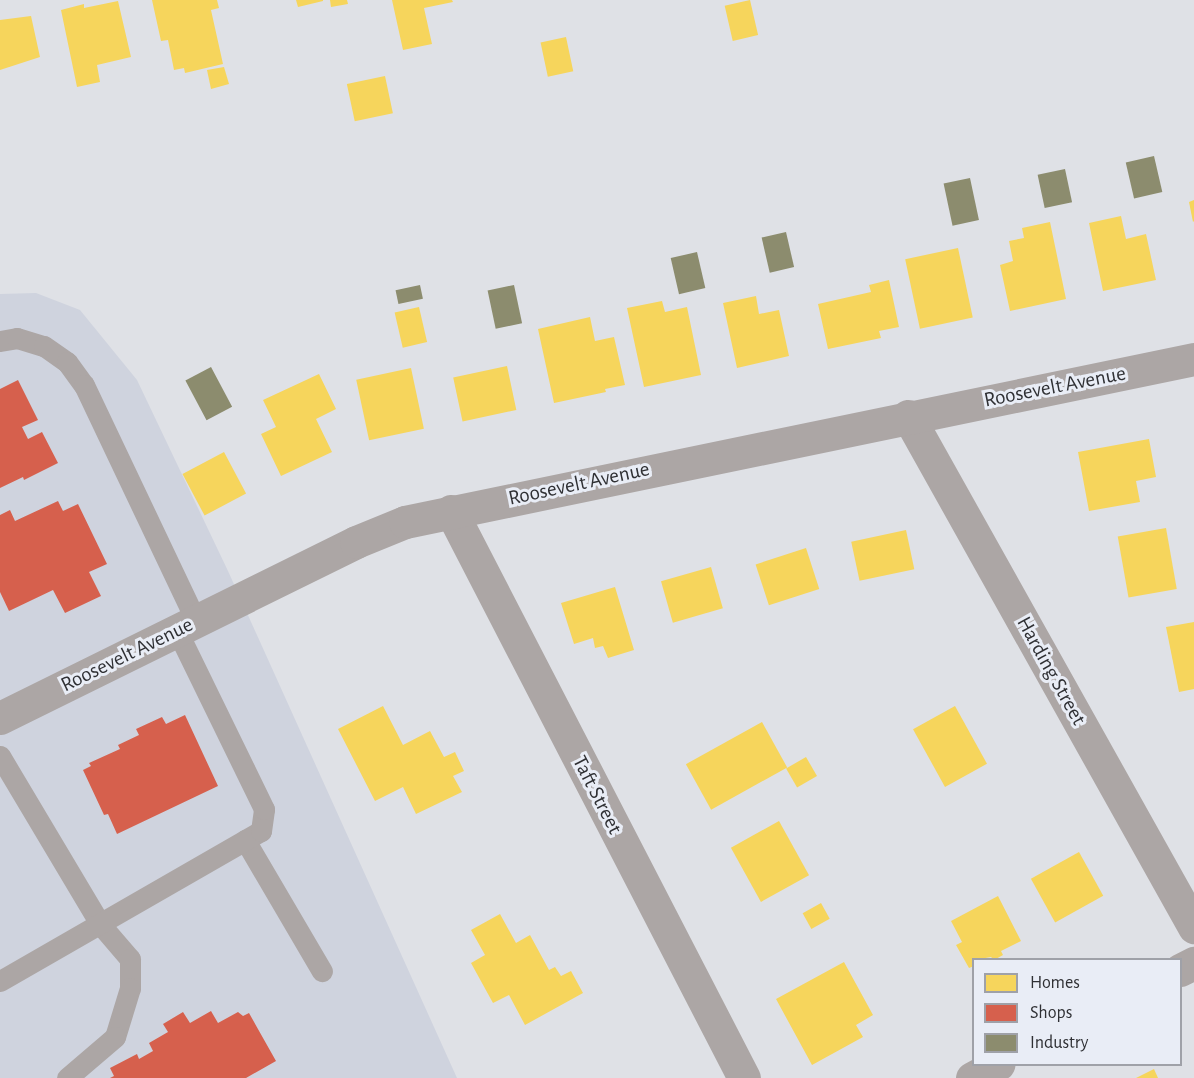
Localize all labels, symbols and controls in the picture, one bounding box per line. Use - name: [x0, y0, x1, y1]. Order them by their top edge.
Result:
- street label: Roosevelt Avenue: [982, 361, 1128, 413]
- street label: Roosevelt Avenue: [506, 457, 652, 511]
- street label: Roosevelt Avenue: [57, 612, 197, 698]
- street label: Harding Street: [1011, 612, 1091, 730]
- street label: Taft Street: [567, 752, 627, 838]
- legend: [972, 958, 1182, 1066]
- text: Homes: [1030, 974, 1080, 992]
- text: Shops: [1030, 1004, 1072, 1022]
- text: Industry: [1030, 1034, 1089, 1052]

